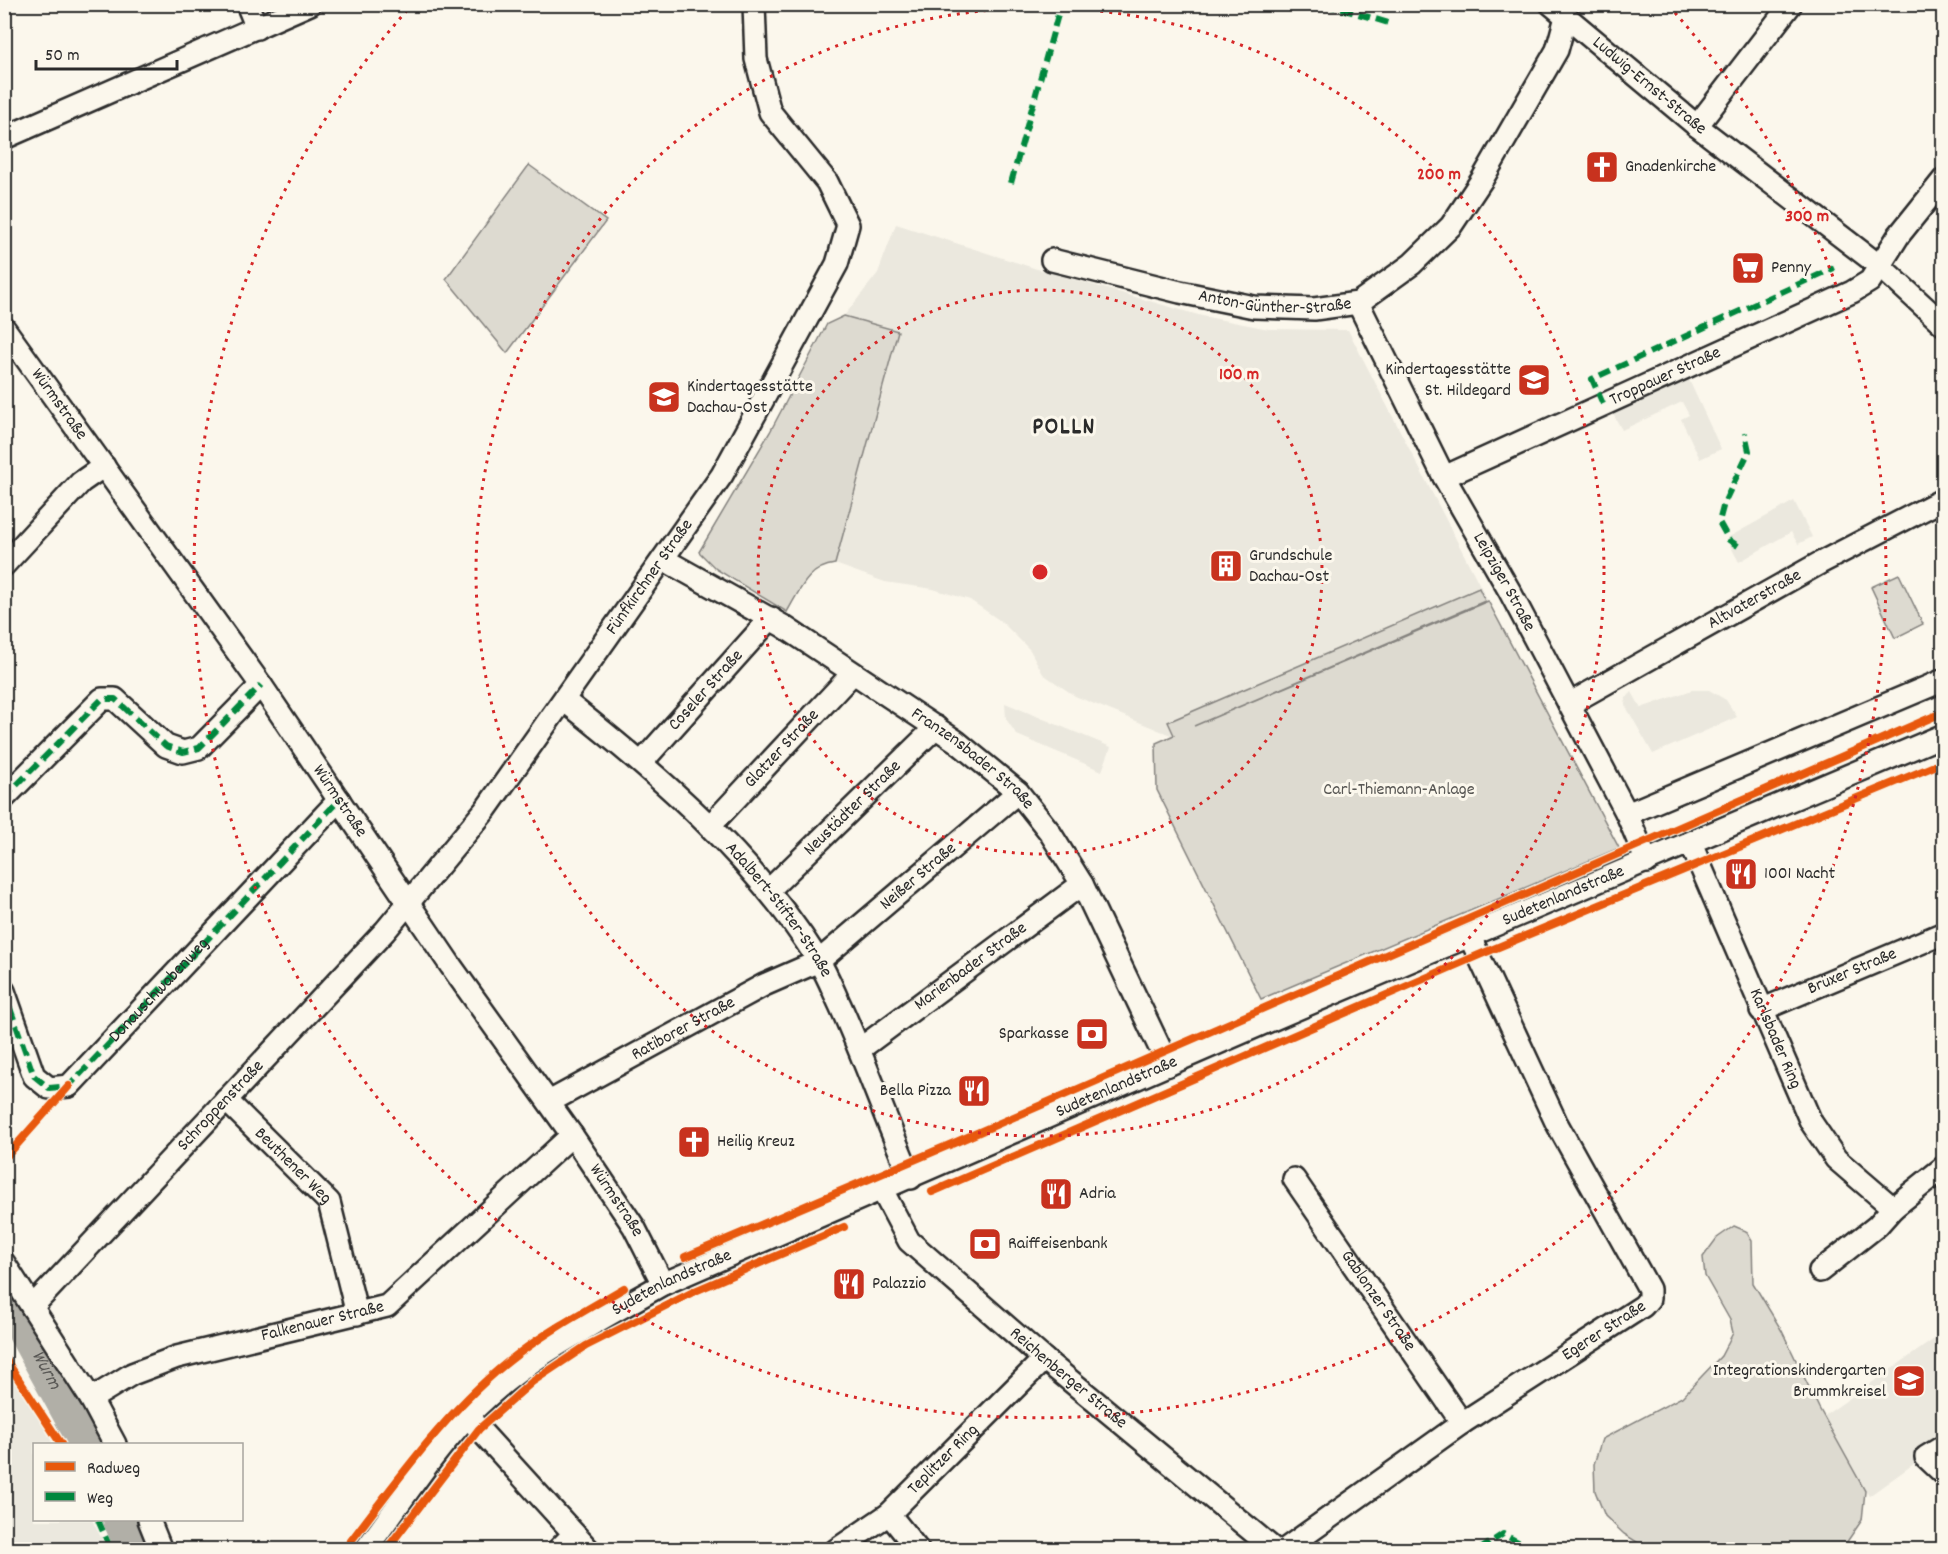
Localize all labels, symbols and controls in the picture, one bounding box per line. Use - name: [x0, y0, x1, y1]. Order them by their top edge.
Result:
- street label: Ludwig-Ernst-Straße: [1587, 31, 1712, 141]
- scale bar: [36, 33, 177, 71]
- text: 50 m: [45, 44, 80, 69]
- church icon: Gnadenkirche: [1584, 149, 1620, 185]
- place label: Gnadenkirche: [1625, 155, 1716, 180]
- text: 200 m: [1417, 163, 1461, 188]
- text: 300 m: [1785, 205, 1829, 230]
- supermarket icon: Penny: [1730, 250, 1766, 286]
- place label: Penny: [1771, 256, 1812, 281]
- street label: Anton-Günther-Straße: [1196, 283, 1353, 321]
- street label: Troppauer Straße: [1606, 341, 1725, 413]
- place label: Kindertagesstätte St. Hildegard: [1385, 358, 1511, 404]
- school or university icon: Kindertagesstätte St. Hildegard: [1516, 362, 1552, 398]
- street label: Würmstraße: [25, 363, 93, 445]
- text: 100 m: [1219, 363, 1259, 388]
- place label: Kindertagesstätte Dachau-Ost: [687, 375, 813, 421]
- school or university icon: Kindertagesstätte Dachau-Ost: [646, 379, 682, 415]
- district label: POLLN: [1032, 411, 1096, 445]
- street label: Fünfkirchner Straße: [600, 514, 699, 640]
- street label: Leipziger Straße: [1466, 528, 1541, 636]
- place label: Grundschule Dachau-Ost: [1249, 544, 1332, 590]
- building icon: Grundschule Dachau-Ost: [1208, 548, 1244, 584]
- centre of rings: [1030, 562, 1050, 582]
- street label: Altvaterstraße: [1703, 563, 1806, 636]
- street label: Coseler Straße: [663, 644, 749, 737]
- street label: Franzensbader Straße: [906, 702, 1040, 815]
- street label: Glatzer Straße: [739, 704, 825, 794]
- street label: Neustädter Straße: [798, 755, 907, 862]
- street label: Würmstraße: [306, 760, 373, 843]
- park label: Carl-Thiemann-Anlage: [1323, 778, 1475, 803]
- street label: Adalbert-Stifter-Straße: [719, 837, 838, 982]
- street label: Neißer Straße: [874, 837, 962, 917]
- restaurant icon: 1001 Nacht: [1723, 856, 1759, 892]
- street label: Sudetenlandstraße: [1499, 859, 1628, 933]
- place label: 1001 Nacht: [1764, 862, 1835, 887]
- street label: Marienbader Straße: [909, 916, 1032, 1017]
- street label: Donauschwabenweg: [103, 932, 215, 1049]
- street label: Brüxer Straße: [1804, 942, 1901, 1001]
- street label: Karlsbader Ring: [1742, 985, 1808, 1093]
- street label: Ratiborer Straße: [627, 990, 740, 1067]
- bank icon: Sparkasse: [1074, 1016, 1110, 1052]
- place label: Sparkasse: [999, 1022, 1069, 1047]
- street label: Sudetenlandstraße: [1052, 1050, 1181, 1125]
- street label: Schroppenstraße: [172, 1055, 270, 1157]
- restaurant icon: Bella Pizza: [956, 1073, 992, 1109]
- place label: Bella Pizza: [880, 1079, 952, 1104]
- street label: Beuthener Weg: [248, 1122, 337, 1210]
- church icon: Heilig Kreuz: [676, 1124, 712, 1160]
- place label: Heilig Kreuz: [717, 1130, 795, 1155]
- street label: Würmstraße: [583, 1159, 650, 1241]
- restaurant icon: Adria: [1038, 1176, 1074, 1212]
- place label: Adria: [1079, 1182, 1116, 1207]
- bank icon: Raiffeisenbank: [967, 1226, 1003, 1262]
- place label: Raiffeisenbank: [1008, 1232, 1108, 1257]
- street label: Sudetenlandstraße: [608, 1243, 736, 1323]
- street label: Gablonzer Straße: [1334, 1245, 1422, 1357]
- restaurant icon: Palazzio: [831, 1266, 867, 1302]
- place label: Palazzio: [872, 1272, 926, 1297]
- street label: Falkenauer Straße: [259, 1295, 387, 1349]
- street label: Egerer Straße: [1557, 1295, 1651, 1368]
- street label: Reichenberger Straße: [1004, 1322, 1133, 1435]
- water label: Würm: [23, 1346, 68, 1395]
- place label: Integrationskindergarten Brummkreisel: [1713, 1359, 1887, 1405]
- school or university icon: Integrationskindergarten Brummkreisel: [1891, 1363, 1927, 1399]
- street label: Teplitzer Ring: [902, 1418, 985, 1501]
- legend: [33, 1443, 243, 1521]
- text: Radweg: [87, 1457, 140, 1482]
- text: Weg: [87, 1487, 113, 1512]

